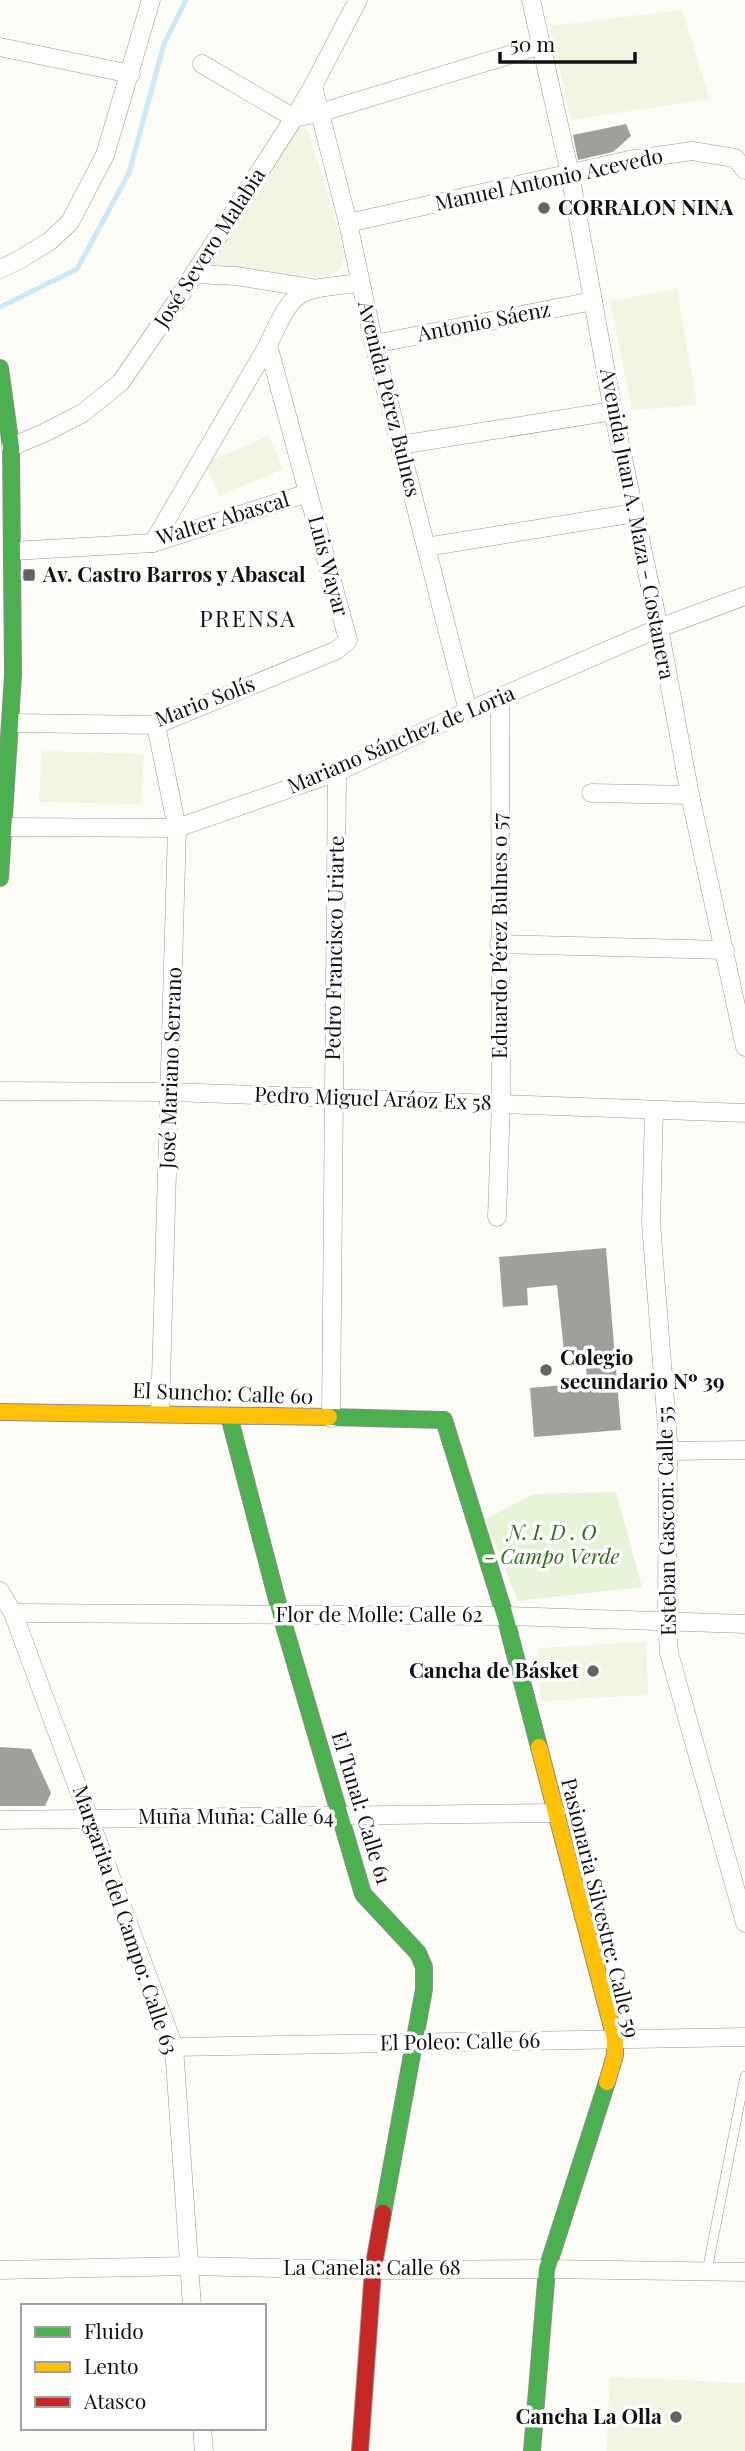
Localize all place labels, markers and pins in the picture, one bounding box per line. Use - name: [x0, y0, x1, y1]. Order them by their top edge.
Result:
- place label: CORRALON NINA: [558, 192, 734, 220]
- marker: CORRALON NINA: [536, 200, 552, 216]
- place label: Av. Castro Barros y Abascal: [42, 559, 306, 587]
- marker: Av. Castro Barros y Abascal: [21, 567, 37, 583]
- place label: Colegio secundario Nº 39: [560, 1342, 725, 1394]
- marker: Colegio secundario Nº 39: [538, 1362, 554, 1378]
- place label: Cancha de Básket: [409, 1655, 580, 1683]
- marker: Cancha de Básket: [585, 1663, 601, 1679]
- place label: Cancha La Olla: [516, 2401, 662, 2429]
- marker: Cancha La Olla: [668, 2409, 684, 2425]

